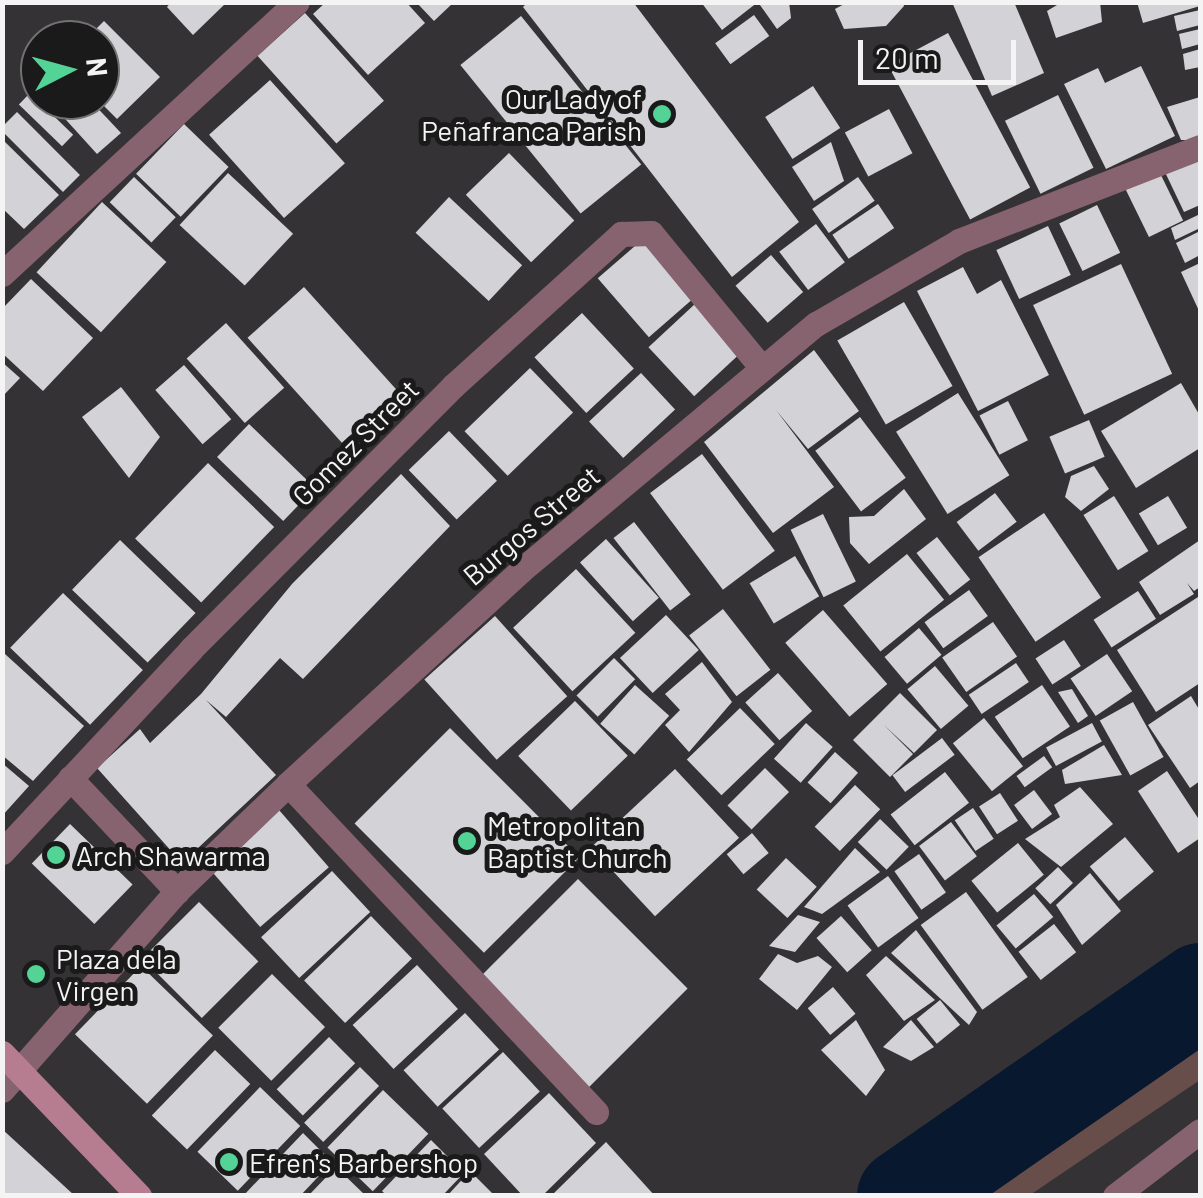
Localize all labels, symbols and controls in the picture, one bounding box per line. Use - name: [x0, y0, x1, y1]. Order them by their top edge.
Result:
- north arrow: [20, 20, 120, 120]
- scale bar: [863, 20, 1020, 82]
- text: 20 m: [875, 39, 939, 75]
- text: N: [80, 56, 116, 78]
- place label: Our Lady of Peñafranca Parish: [421, 81, 642, 147]
- marker: Our Lady of Peñafranca Parish: [651, 103, 673, 125]
- street label: Gomez Street: [285, 372, 425, 512]
- street label: Burgos Street: [456, 458, 606, 592]
- place label: Metropolitan Baptist Church: [487, 808, 668, 874]
- marker: Metropolitan Baptist Church: [456, 830, 478, 852]
- place label: Arch Shawarma: [76, 838, 266, 872]
- marker: Arch Shawarma: [45, 844, 67, 866]
- place label: Plaza dela Virgen: [56, 941, 177, 1007]
- marker: Plaza dela Virgen: [25, 963, 47, 985]
- place label: Efren's Barbershop: [249, 1145, 478, 1179]
- marker: Efren's Barbershop: [218, 1151, 240, 1173]

